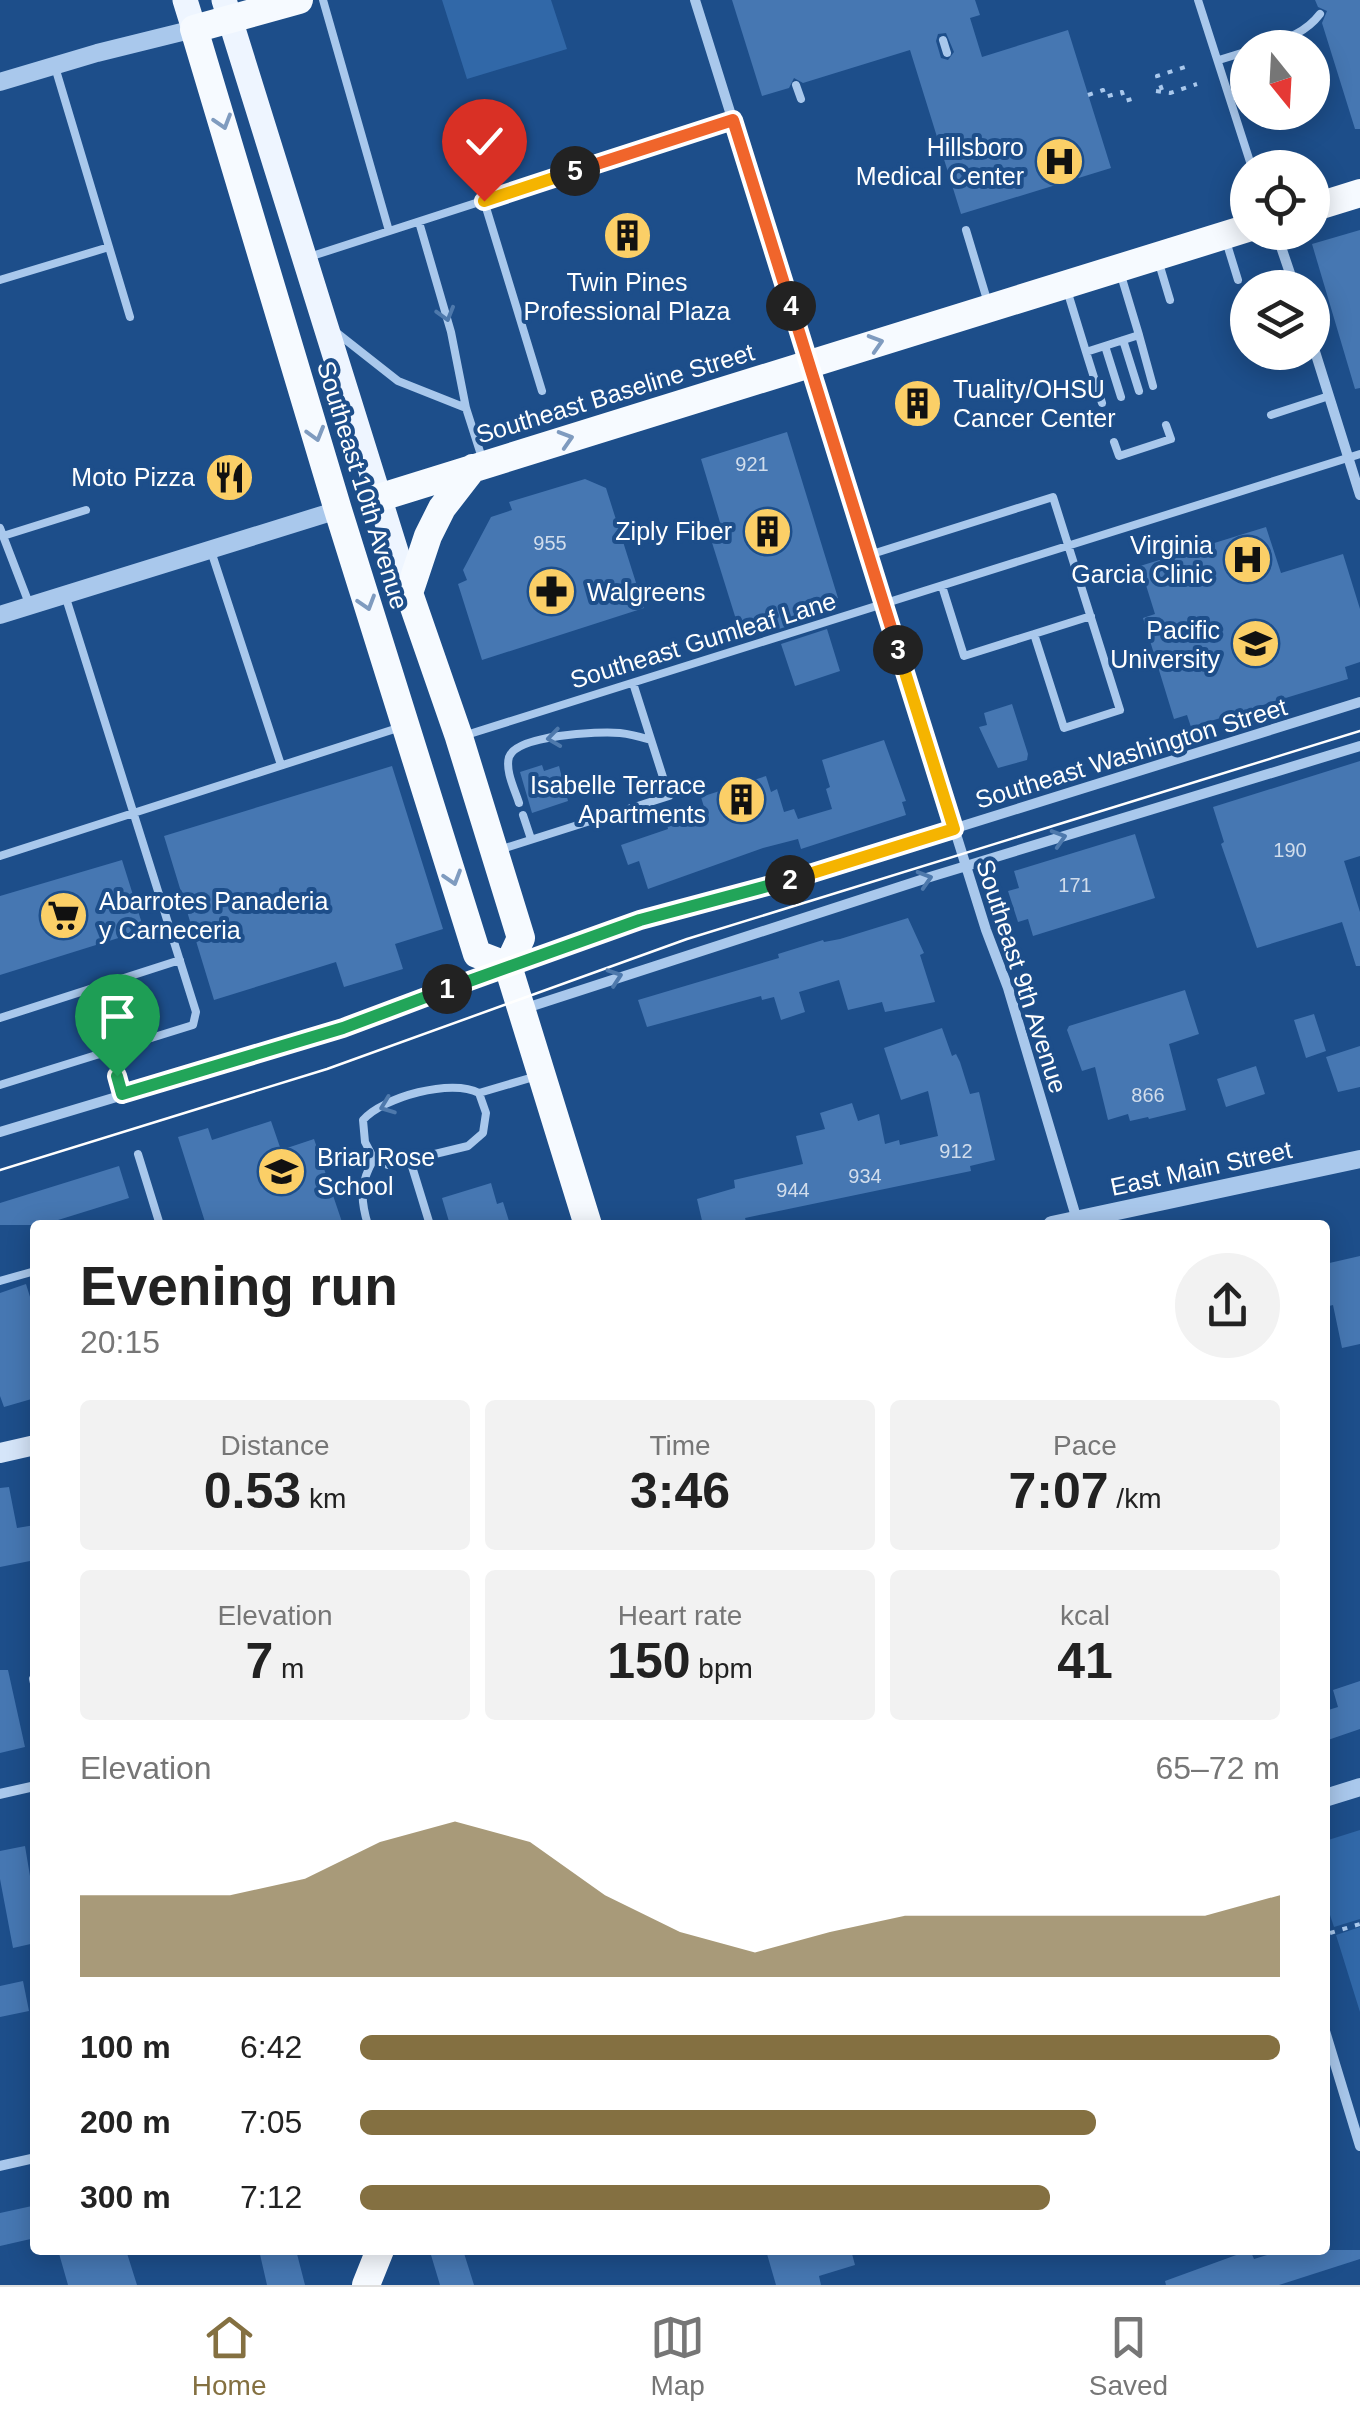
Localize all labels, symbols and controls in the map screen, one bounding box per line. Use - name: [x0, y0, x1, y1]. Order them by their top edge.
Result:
- north arrow: [1230, 30, 1330, 130]
- map controls: [1230, 30, 1330, 370]
- pin: [442, 99, 527, 202]
- one-way arrow: [211, 113, 232, 130]
- icon: check: [457, 114, 512, 169]
- place label: Hillsboro Medical Center: [856, 133, 1024, 190]
- hospital icon: Hillsboro Medical Center: [1033, 135, 1085, 187]
- pin: 5: [550, 146, 600, 196]
- button: locate: [1230, 150, 1330, 250]
- text: 5: [567, 155, 583, 186]
- building icon: Twin Pines Professional Plaza: [601, 210, 653, 262]
- place label: Twin Pines Professional Plaza: [523, 268, 731, 325]
- button: layers: [1230, 270, 1330, 370]
- pin: 4: [766, 281, 816, 331]
- text: 4: [783, 290, 799, 321]
- one-way arrow: [434, 305, 455, 322]
- one-way arrow: [867, 334, 884, 355]
- street label: Southeast Baseline Street: [473, 337, 757, 449]
- street label: Southeast 10th Avenue: [312, 357, 414, 613]
- place label: Tuality/OHSU Cancer Center: [953, 375, 1116, 432]
- building icon: Tuality/OHSU Cancer Center: [892, 377, 944, 429]
- one-way arrow: [304, 424, 325, 441]
- one-way arrow: [557, 431, 574, 451]
- restaurant icon: Moto Pizza: [204, 451, 256, 503]
- house number: 921: [735, 453, 769, 475]
- place label: Moto Pizza: [71, 463, 195, 491]
- building icon: Ziply Fiber: [741, 505, 793, 557]
- place label: Ziply Fiber: [615, 517, 732, 545]
- place label: Virginia Garcia Clinic: [1071, 531, 1213, 588]
- house number: 955: [533, 532, 567, 554]
- hospital icon: Virginia Garcia Clinic: [1222, 533, 1274, 585]
- pharmacy icon: Walgreens: [526, 566, 578, 618]
- place label: Walgreens: [587, 578, 706, 606]
- street label: Southeast Gumleaf Lane: [567, 586, 839, 694]
- one-way arrow: [355, 594, 376, 611]
- place label: Pacific University: [1110, 616, 1220, 673]
- school or university icon: Pacific University: [1229, 618, 1281, 670]
- pin: 3: [873, 625, 923, 675]
- text: 3: [890, 634, 906, 665]
- street label: Southeast Washington Street: [972, 692, 1290, 814]
- one-way arrow: [546, 727, 563, 748]
- place label: Isabelle Terrace Apartments: [530, 771, 706, 828]
- building icon: Isabelle Terrace Apartments: [715, 773, 767, 825]
- one-way arrow: [1050, 829, 1067, 850]
- house number: 190: [1273, 839, 1307, 861]
- pin: 2: [765, 855, 815, 905]
- street label: Southeast 9th Avenue: [971, 856, 1073, 1096]
- text: 2: [782, 864, 798, 895]
- one-way arrow: [441, 869, 462, 886]
- one-way arrow: [915, 870, 932, 891]
- house number: 171: [1058, 874, 1092, 896]
- place label: Abarrotes Panaderia y Carneceria: [99, 887, 328, 944]
- supermarket icon: Abarrotes Panaderia y Carneceria: [38, 889, 90, 941]
- pin: 1: [422, 964, 472, 1014]
- one-way arrow: [605, 968, 622, 988]
- text: 1: [439, 973, 455, 1004]
- pin: [75, 974, 160, 1077]
- icon: arrive: [90, 989, 145, 1044]
- house number: 866: [1131, 1084, 1165, 1106]
- one-way arrow: [379, 1094, 397, 1114]
- street label: East Main Street: [1108, 1135, 1294, 1201]
- house number: 912: [939, 1140, 973, 1162]
- place label: Briar Rose School: [317, 1143, 435, 1200]
- school or university icon: Briar Rose School: [256, 1145, 308, 1197]
- house number: 934: [848, 1165, 882, 1187]
- house number: 944: [776, 1179, 810, 1201]
- button: share: [1175, 1253, 1280, 1358]
- text: Evening run: [80, 1255, 398, 1317]
- text: 20:15: [80, 1324, 160, 1360]
- text: Distance: [221, 1430, 329, 1461]
- text: Time: [649, 1430, 711, 1461]
- text: Pace: [1053, 1430, 1117, 1461]
- text: 0.53: [204, 1463, 301, 1519]
- text: 3:46: [630, 1463, 730, 1519]
- text: 7:07: [1009, 1463, 1109, 1519]
- text: km: [301, 1483, 346, 1514]
- text: /km: [1109, 1483, 1161, 1514]
- text: Elevation: [217, 1600, 333, 1631]
- text: Heart rate: [618, 1600, 742, 1631]
- text: kcal: [1060, 1600, 1110, 1631]
- text: 7: [246, 1633, 273, 1689]
- text: 150: [607, 1633, 691, 1689]
- text: 41: [1057, 1633, 1113, 1689]
- text: m: [273, 1653, 304, 1684]
- text: bpm: [691, 1653, 753, 1684]
- text: Elevation: [80, 1750, 212, 1786]
- text: 65–72 m: [1155, 1750, 1280, 1786]
- text: 100 m: [80, 2029, 171, 2065]
- text: 6:42: [240, 2029, 302, 2065]
- text: 200 m: [80, 2104, 171, 2140]
- text: 7:05: [240, 2104, 302, 2140]
- text: 300 m: [80, 2179, 171, 2215]
- text: 7:12: [240, 2179, 302, 2215]
- tab: Home: [192, 2310, 267, 2402]
- tab: Map: [650, 2310, 705, 2402]
- tab: Saved: [1089, 2310, 1168, 2402]

